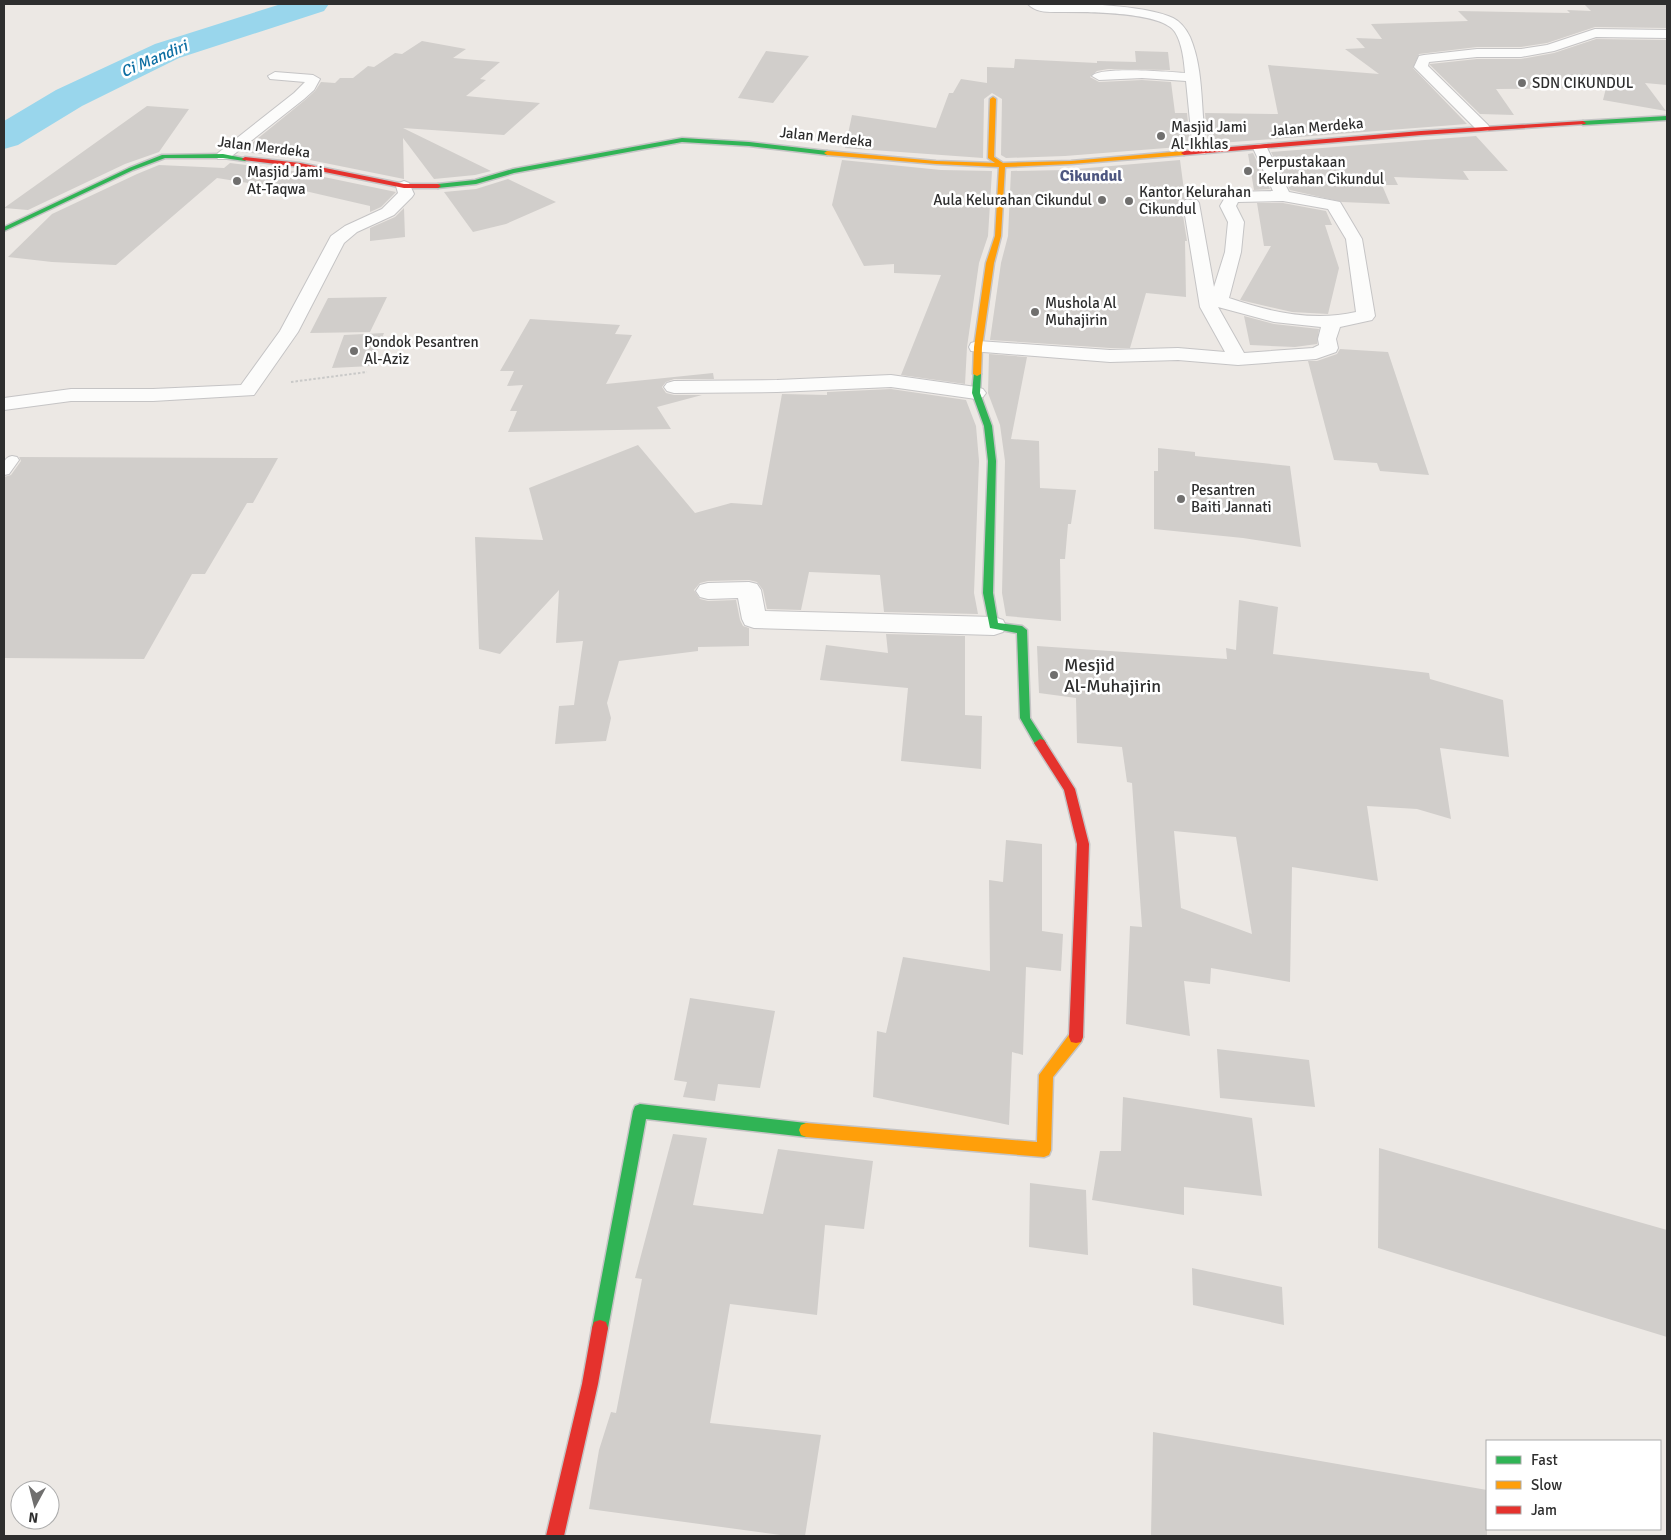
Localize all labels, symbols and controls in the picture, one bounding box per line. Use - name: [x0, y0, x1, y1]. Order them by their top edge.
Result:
- water label: Ci Mandiri: [118, 35, 192, 82]
- place label: SDN CIKUNDUL: [1532, 74, 1634, 92]
- marker: SDN CIKUNDUL: [1516, 77, 1528, 89]
- street label: Jalan Merdeka: [1270, 114, 1364, 140]
- place label: Masjid Jami Al-Ikhlas: [1171, 118, 1247, 153]
- street label: Jalan Merdeka: [779, 123, 873, 151]
- marker: Masjid Jami Al-Ikhlas: [1155, 130, 1167, 142]
- street label: Jalan Merdeka: [217, 132, 311, 162]
- place label: Perpustakaan Kelurahan Cikundul: [1258, 153, 1384, 188]
- place label: Masjid Jami At-Taqwa: [247, 163, 323, 198]
- marker: Perpustakaan Kelurahan Cikundul: [1242, 165, 1254, 177]
- district label: Cikundul: [1060, 166, 1122, 186]
- marker: Masjid Jami At-Taqwa: [231, 175, 243, 187]
- place label: Kantor Kelurahan Cikundul: [1139, 183, 1251, 218]
- place label: Aula Kelurahan Cikundul: [933, 191, 1092, 209]
- marker: Aula Kelurahan Cikundul: [1096, 194, 1108, 206]
- marker: Kantor Kelurahan Cikundul: [1123, 195, 1135, 207]
- place label: Mushola Al Muhajirin: [1045, 294, 1117, 329]
- marker: Mushola Al Muhajirin: [1029, 306, 1041, 318]
- place label: Pondok Pesantren Al-Aziz: [364, 333, 479, 368]
- marker: Pondok Pesantren Al-Aziz: [348, 345, 360, 357]
- place label: Pesantren Baiti Jannati: [1191, 481, 1272, 516]
- marker: Pesantren Baiti Jannati: [1175, 493, 1187, 505]
- place label: Mesjid Al-Muhajirin: [1064, 654, 1161, 697]
- marker: Mesjid Al-Muhajirin: [1048, 669, 1060, 681]
- legend: [1486, 1440, 1661, 1530]
- text: Fast: [1531, 1451, 1558, 1469]
- text: Slow: [1531, 1476, 1562, 1494]
- north arrow: [10, 1480, 60, 1530]
- text: Jam: [1531, 1501, 1557, 1519]
- text: N: [28, 1508, 39, 1526]

